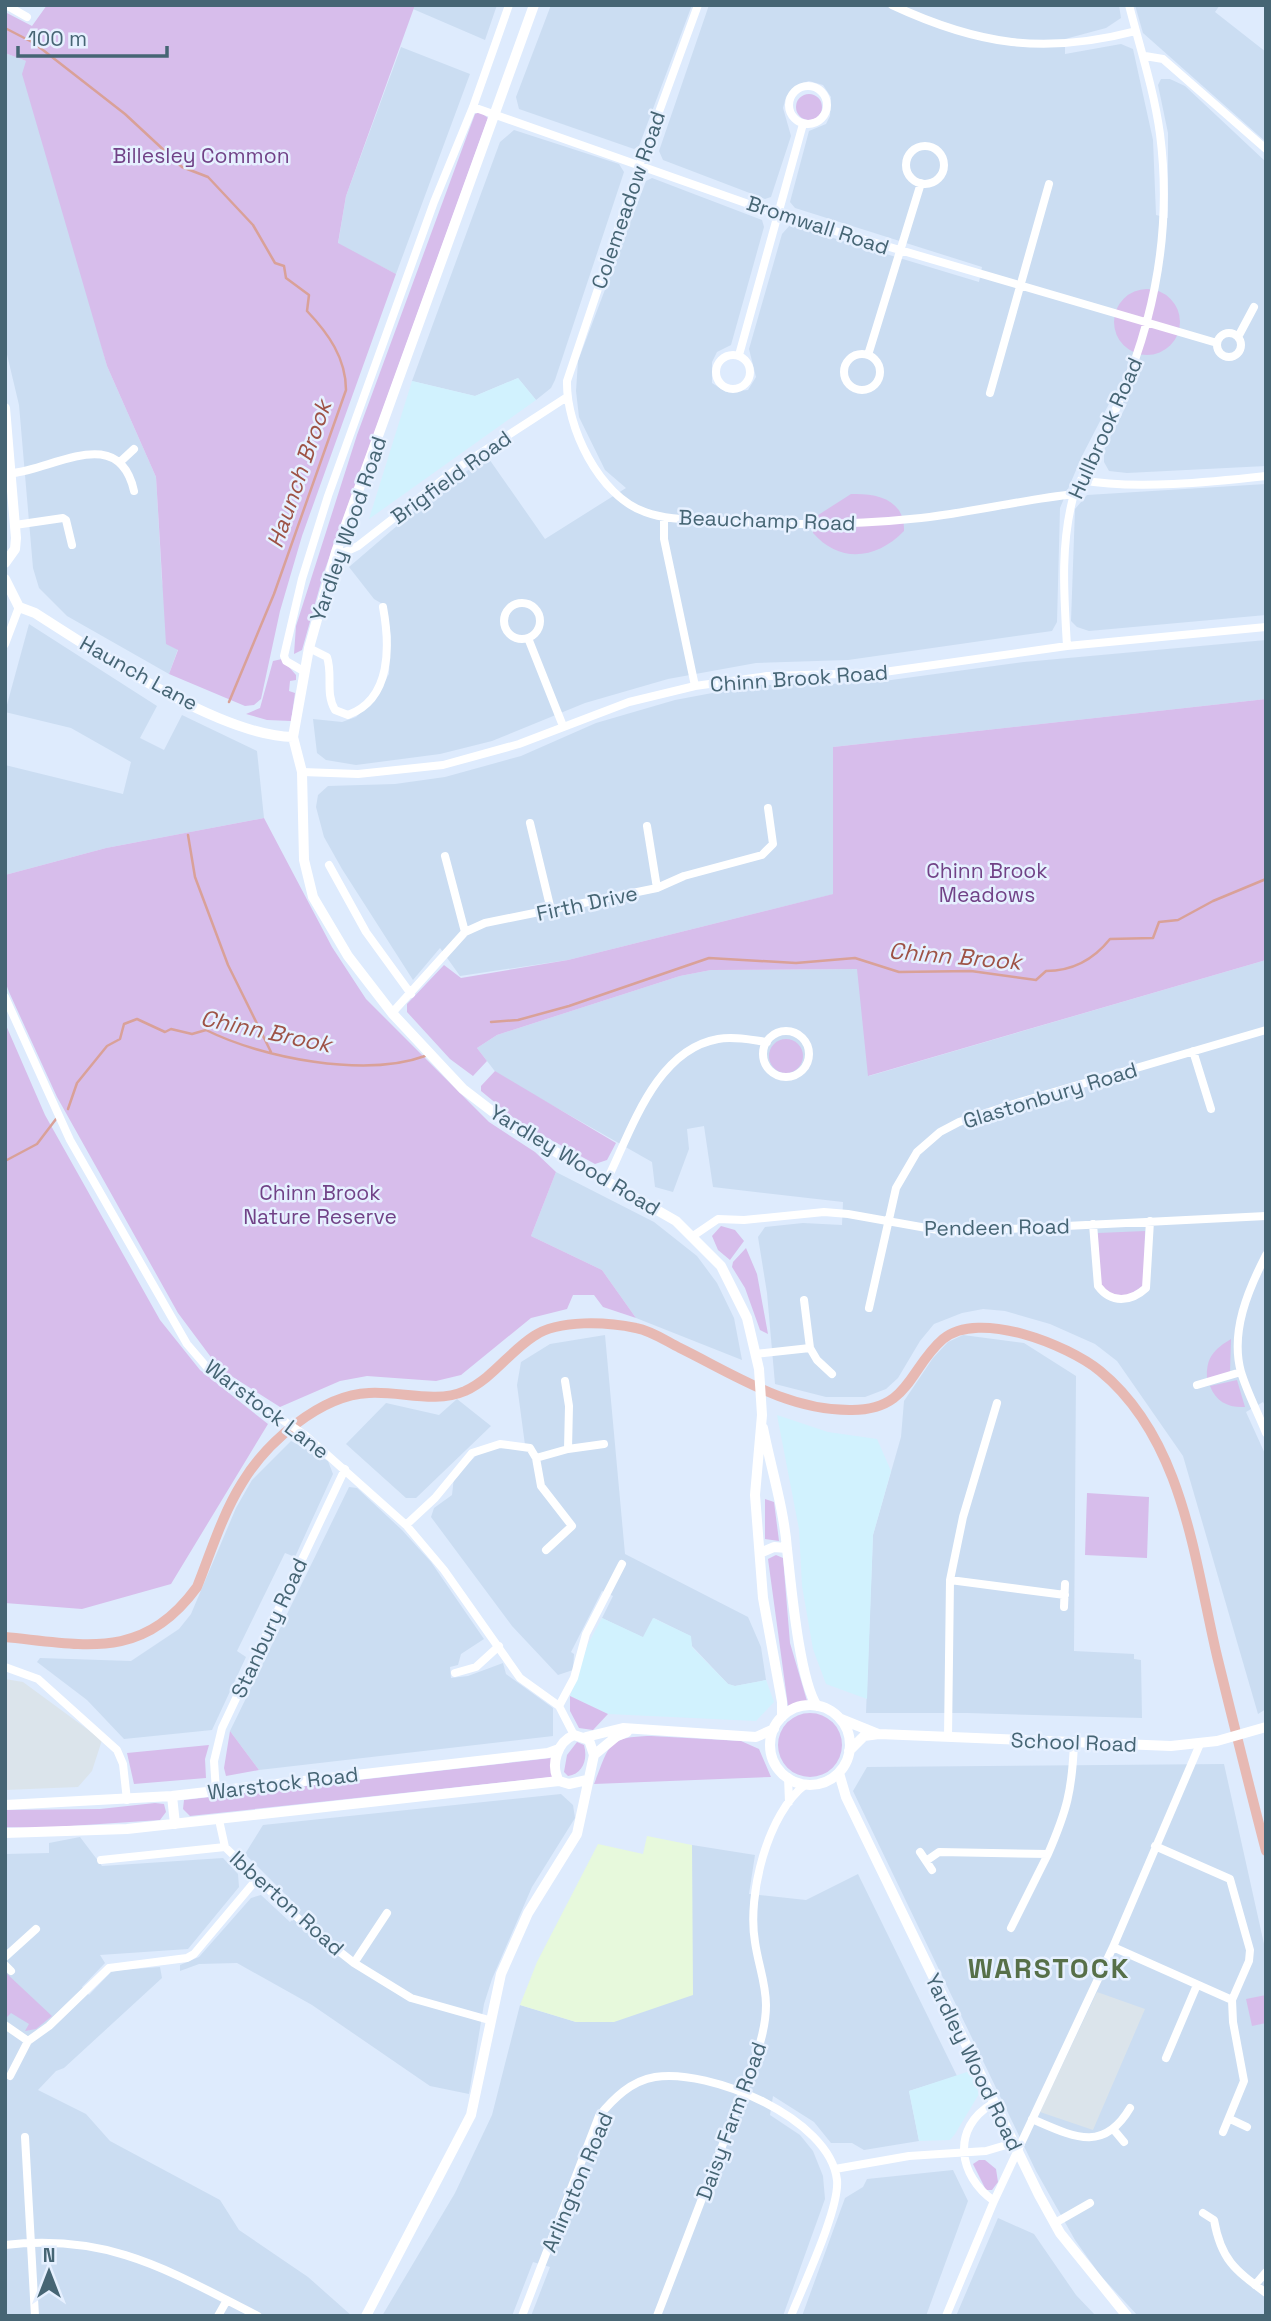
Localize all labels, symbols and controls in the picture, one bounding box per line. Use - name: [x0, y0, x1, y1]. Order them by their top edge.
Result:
- scale bar: [18, 14, 166, 58]
- text: 100 m: [28, 25, 87, 52]
- street label: Colemeadow Road: [585, 107, 671, 293]
- park label: Billesley Common: [112, 142, 290, 169]
- street label: Bromwall Road: [743, 189, 893, 261]
- street label: Hullbrook Road: [1062, 353, 1148, 503]
- water label: Haunch Brook: [260, 394, 339, 552]
- street label: Brigfield Road: [385, 424, 517, 530]
- street label: Yardley Wood Road: [304, 433, 392, 625]
- street label: Beauchamp Road: [678, 503, 856, 537]
- street label: Haunch Lane: [75, 629, 203, 717]
- street label: Chinn Brook Road: [709, 658, 889, 698]
- park label: Chinn Brook Meadows: [926, 857, 1048, 908]
- street label: Firth Drive: [534, 879, 640, 927]
- water label: Chinn Brook: [888, 935, 1025, 977]
- water label: Chinn Brook: [198, 1003, 337, 1060]
- street label: Glastonbury Road: [959, 1056, 1141, 1134]
- street label: Yardley Wood Road: [485, 1098, 665, 1222]
- park label: Chinn Brook Nature Reserve: [243, 1179, 397, 1230]
- street label: Pendeen Road: [924, 1212, 1070, 1242]
- street label: Warstock Lane: [199, 1353, 335, 1465]
- street label: Stanbury Road: [225, 1554, 313, 1702]
- street label: School Road: [1010, 1726, 1138, 1758]
- street label: Warstock Road: [206, 1760, 360, 1806]
- street label: Ibberton Road: [224, 1845, 350, 1961]
- district label: WARSTOCK: [968, 1950, 1130, 1986]
- street label: Yardley Wood Road: [919, 1969, 1029, 2155]
- street label: Daisy Farm Road: [690, 2038, 772, 2204]
- street label: Arlington Road: [535, 2108, 619, 2256]
- north arrow: [14, 2237, 84, 2307]
- text: N: [43, 2243, 55, 2268]

